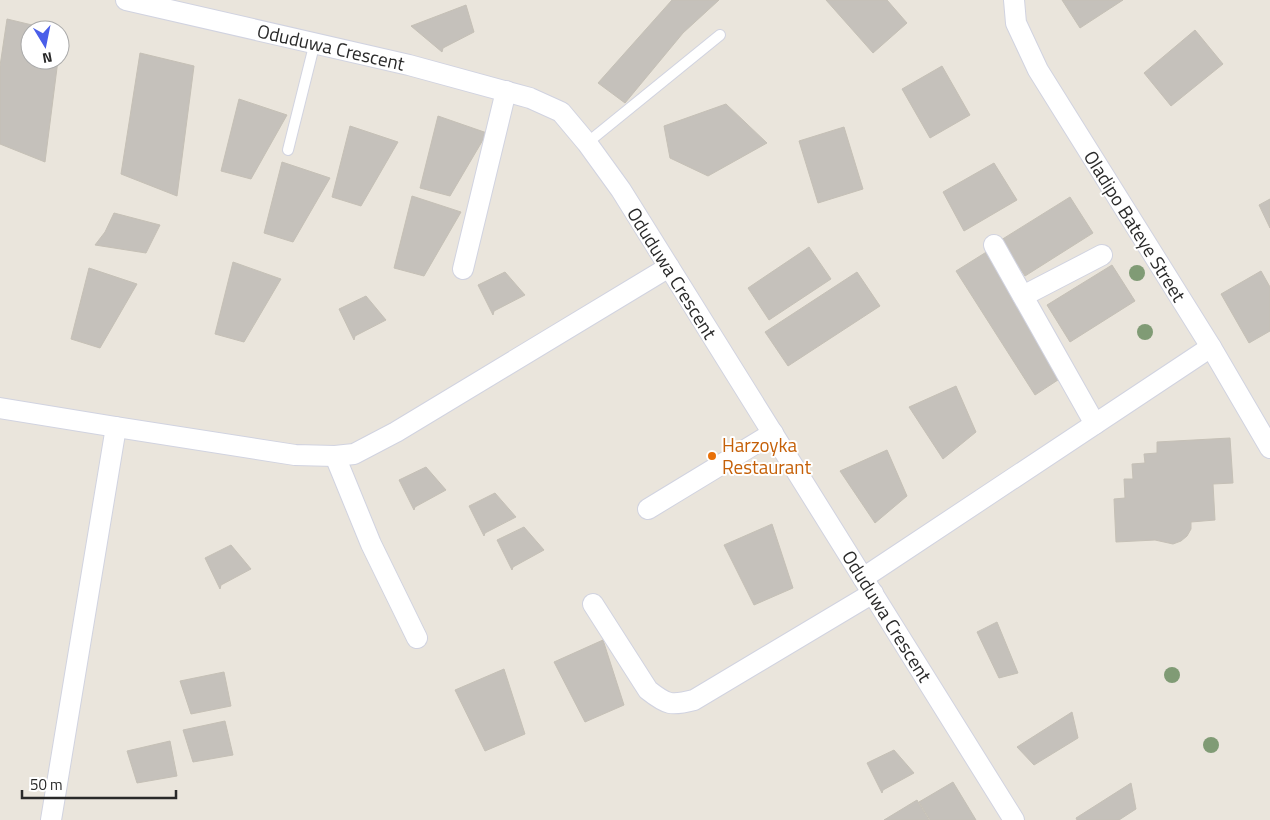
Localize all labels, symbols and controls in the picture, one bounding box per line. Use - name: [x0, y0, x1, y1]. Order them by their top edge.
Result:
- street label: Oduduwa Crescent: [254, 15, 408, 78]
- north arrow: [20, 20, 70, 70]
- text: N: [41, 47, 54, 69]
- street label: Oladipo Bateye Street: [1077, 144, 1194, 307]
- street label: Oduduwa Crescent: [620, 201, 725, 345]
- place label: Harzoyka Restaurant: [722, 430, 811, 481]
- marker: Harzoyka Restaurant: [706, 450, 718, 462]
- street label: Oduduwa Crescent: [835, 544, 940, 688]
- scale bar: [22, 768, 176, 800]
- text: 50 m: [30, 773, 63, 796]

